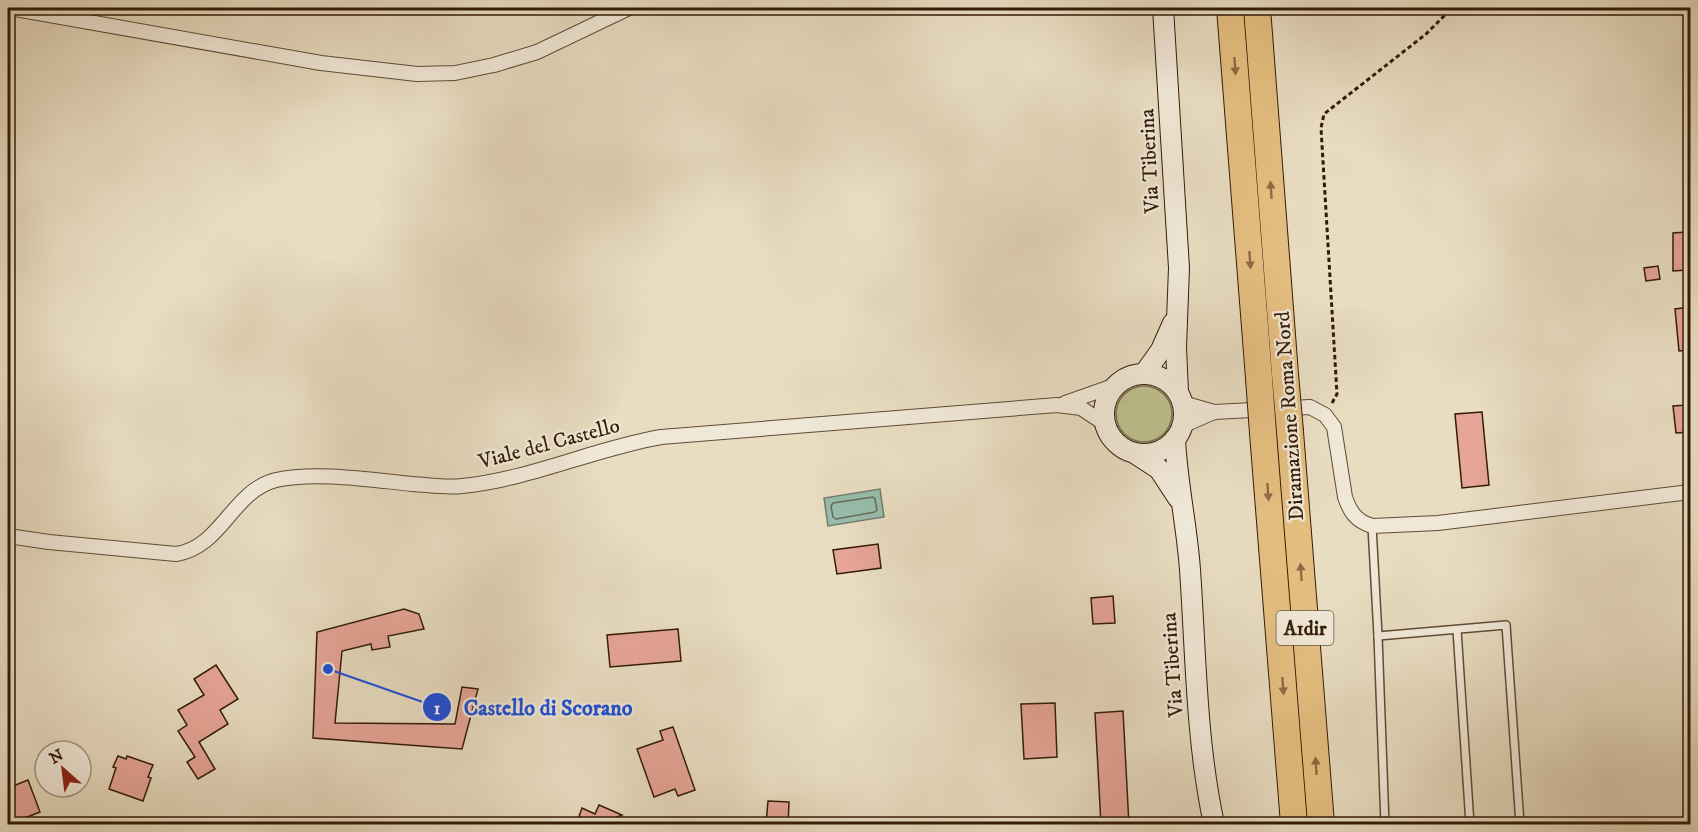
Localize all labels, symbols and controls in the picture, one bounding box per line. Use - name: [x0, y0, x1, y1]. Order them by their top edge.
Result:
- one-way arrow: [1230, 56, 1240, 75]
- street label: Via Tiberina: [1134, 108, 1166, 215]
- one-way arrow: [1266, 181, 1276, 200]
- one-way arrow: [1245, 251, 1255, 270]
- street label: Diramazione Roma Nord: [1270, 310, 1310, 521]
- street label: Viale del Castello: [475, 413, 623, 476]
- one-way arrow: [1263, 482, 1273, 501]
- one-way arrow: [1296, 562, 1306, 581]
- road number: A1dir: [1276, 611, 1334, 645]
- street label: Via Tiberina: [1156, 612, 1190, 719]
- one-way arrow: [1278, 676, 1288, 695]
- callout: Castello di Scorano: [422, 687, 644, 727]
- text: Castello di Scorano: [464, 695, 633, 722]
- text: 1: [434, 698, 441, 720]
- north arrow: [33, 739, 93, 799]
- text: N: [46, 745, 67, 769]
- one-way arrow: [1311, 757, 1321, 776]

